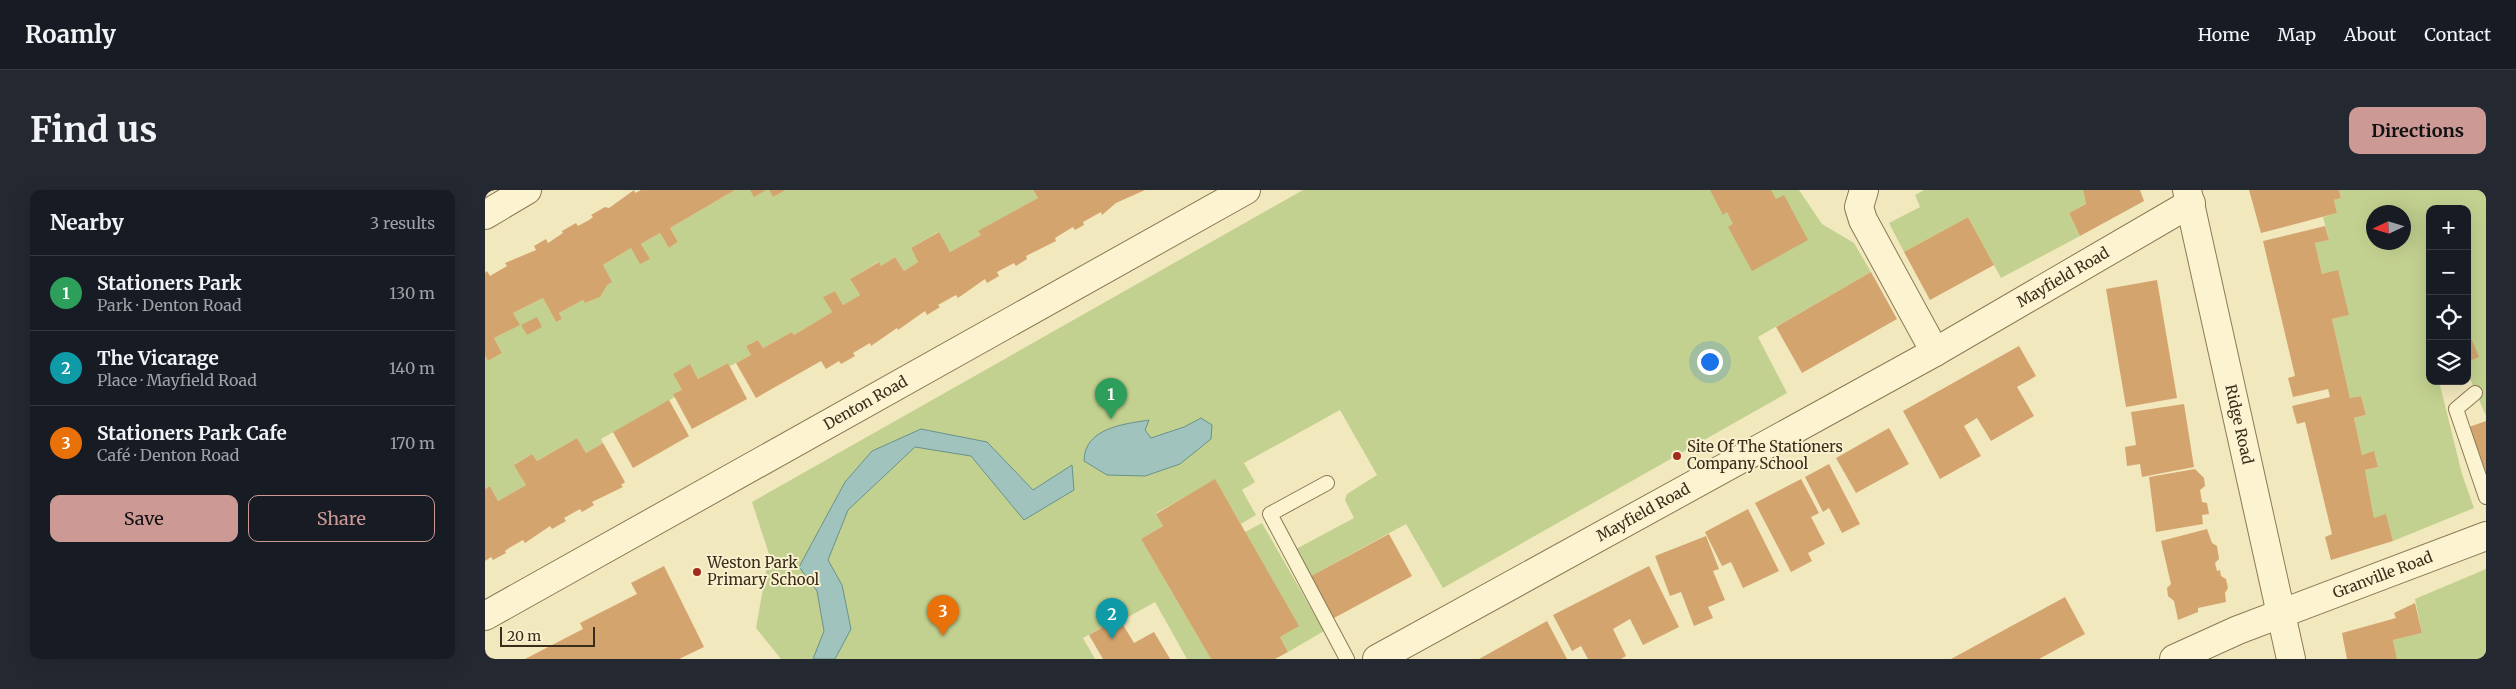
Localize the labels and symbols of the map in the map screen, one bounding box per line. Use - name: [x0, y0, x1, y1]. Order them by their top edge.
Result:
- north arrow: [2366, 205, 2411, 250]
- street label: Mayfield Road: [2013, 243, 2112, 311]
- your location: [1697, 349, 1723, 375]
- street label: Denton Road: [820, 371, 911, 434]
- pin: 1: [1095, 378, 1127, 419]
- street label: Ridge Road: [2221, 383, 2257, 466]
- place label: Site Of The Stationers Company School: [1687, 437, 1843, 473]
- marker: Site Of The Stationers Company School: [1671, 450, 1683, 462]
- street label: Mayfield Road: [1593, 479, 1693, 545]
- street label: Granville Road: [2330, 547, 2435, 602]
- place label: Weston Park Primary School: [706, 553, 820, 589]
- marker: Weston Park Primary School: [691, 566, 703, 578]
- pin: 3: [927, 595, 959, 636]
- pin: 2: [1096, 598, 1128, 639]
- scale bar: [500, 624, 595, 647]

